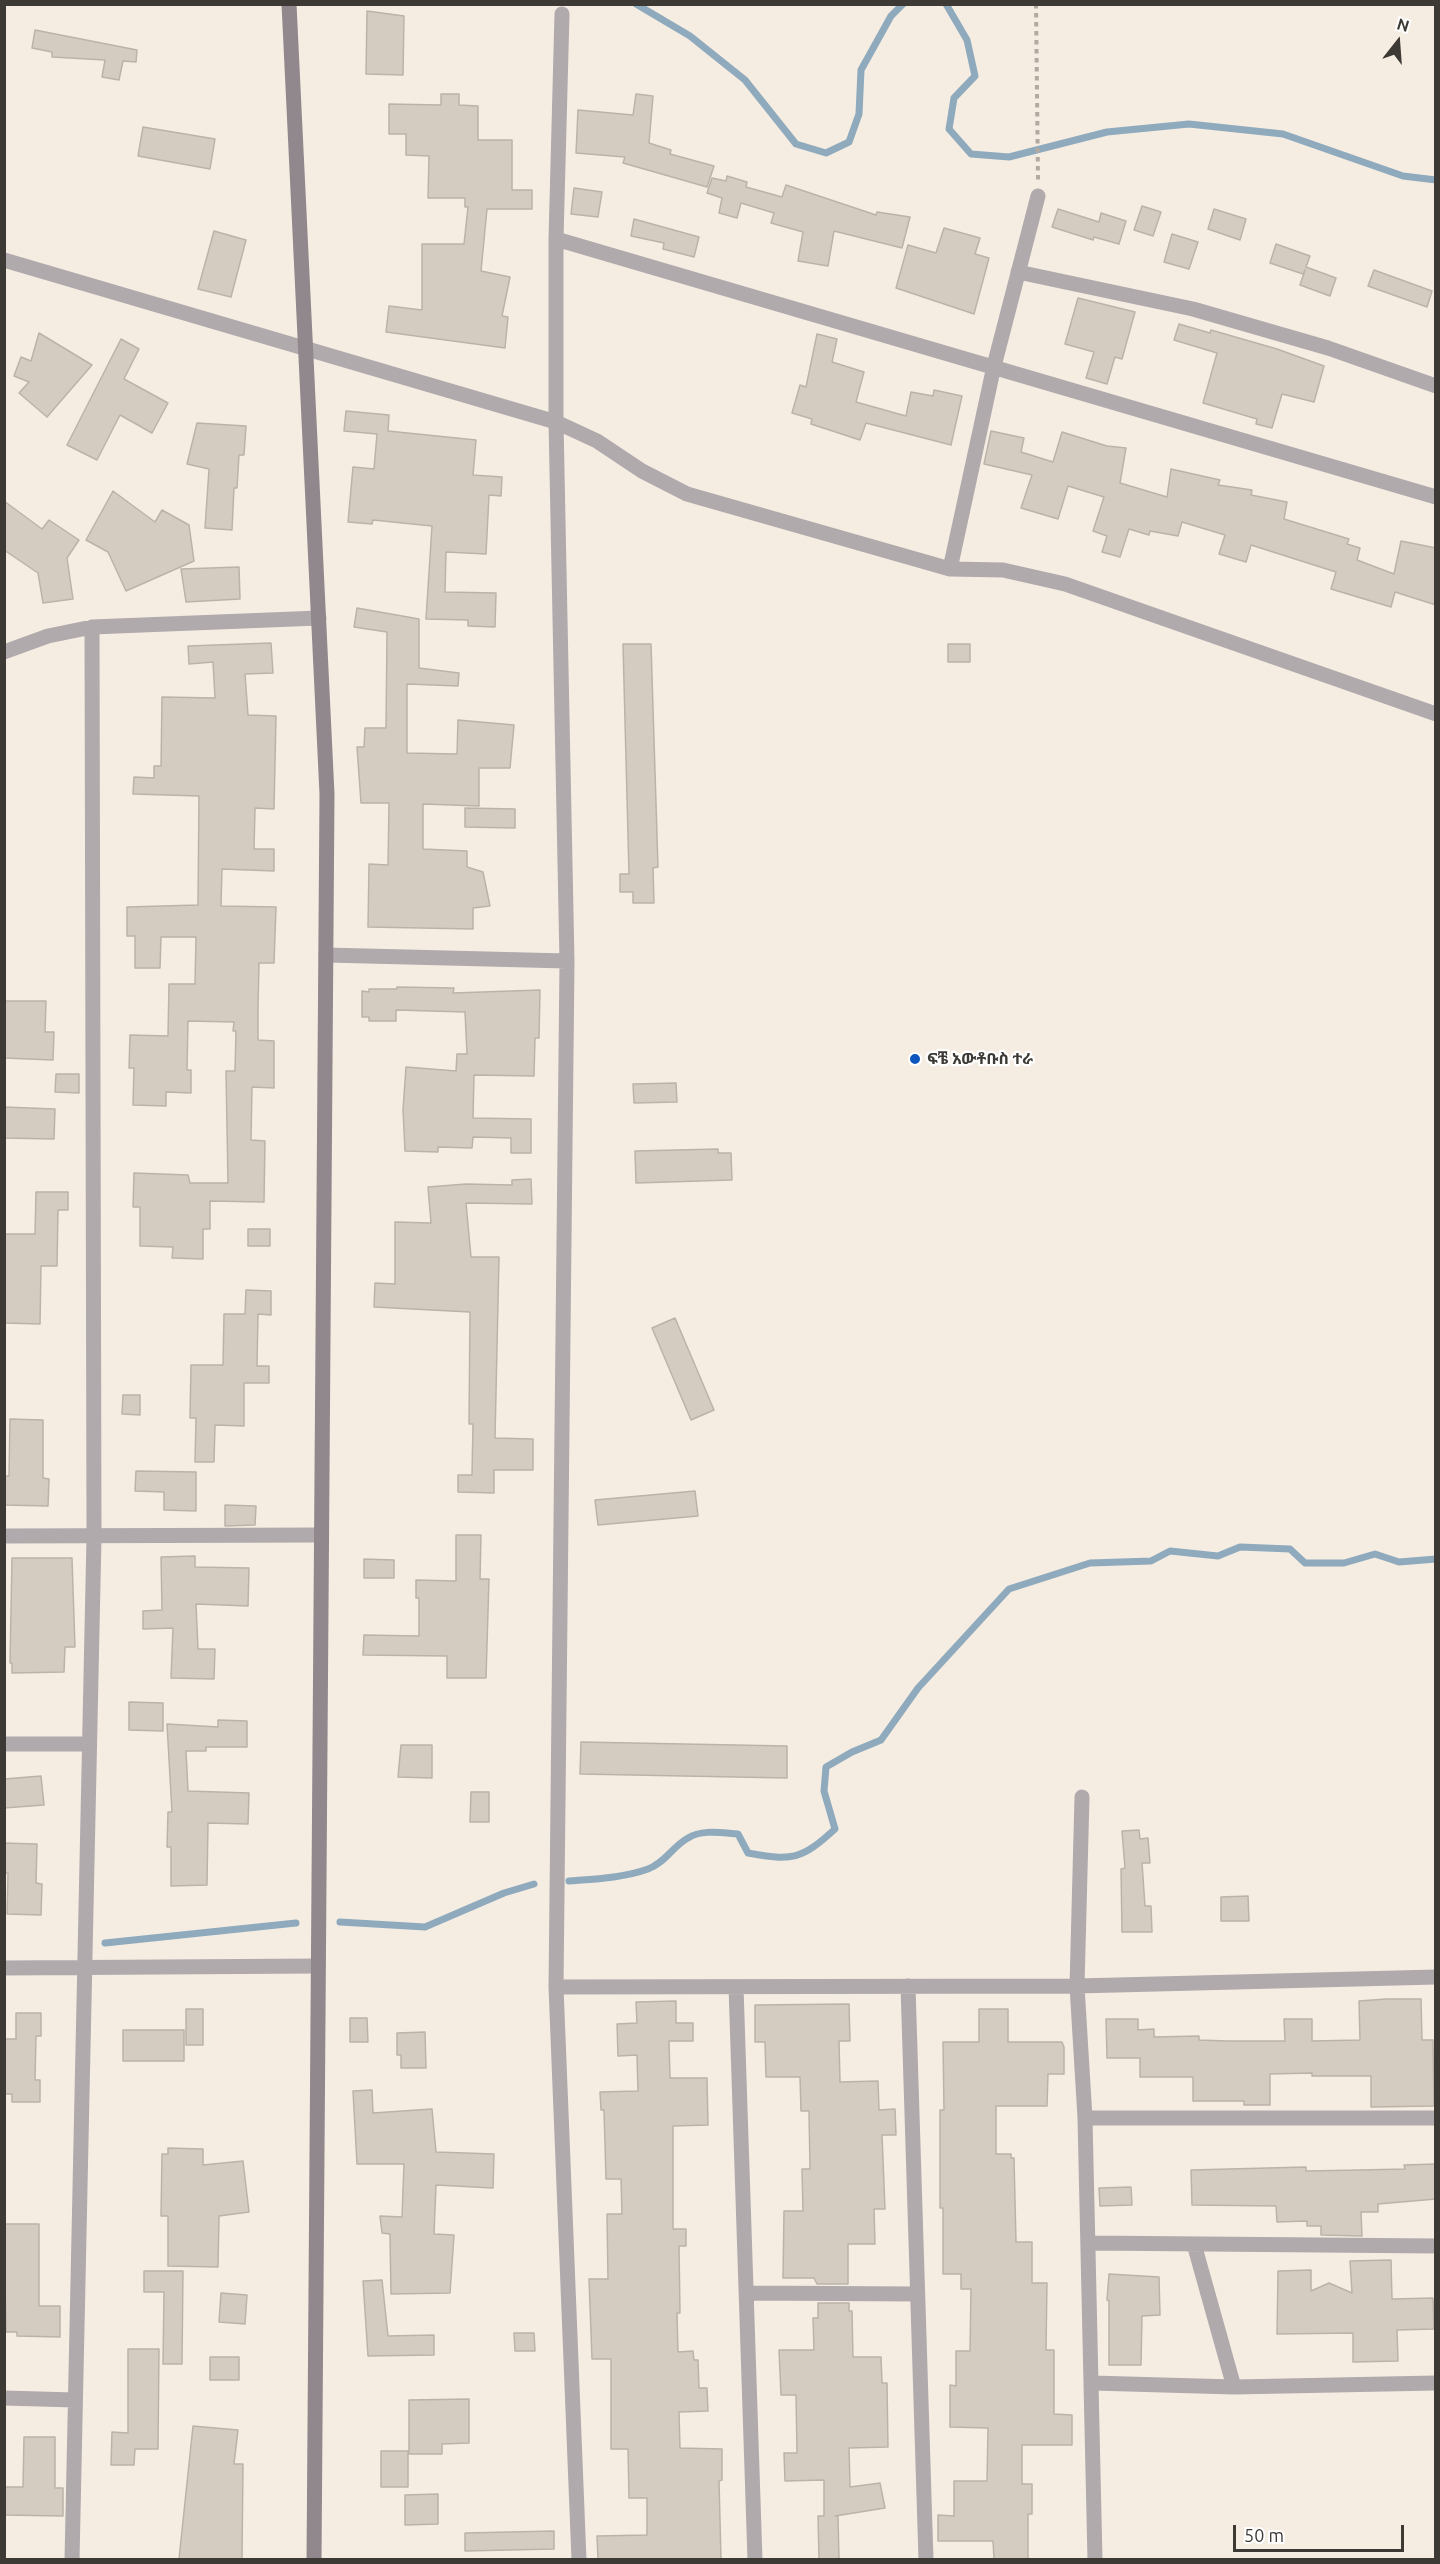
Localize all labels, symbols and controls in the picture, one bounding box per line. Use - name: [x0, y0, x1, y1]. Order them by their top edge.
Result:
- north arrow: [1368, 12, 1428, 72]
- text: N: [1395, 14, 1412, 35]
- place label: ፍቼ አውቶቡስ ተራ: [927, 1049, 1033, 1069]
- marker: ፍቼ አውቶቡስ ተራ: [908, 1052, 922, 1066]
- scale bar: [1236, 2513, 1407, 2551]
- text: 50 m: [1244, 2525, 1284, 2545]

